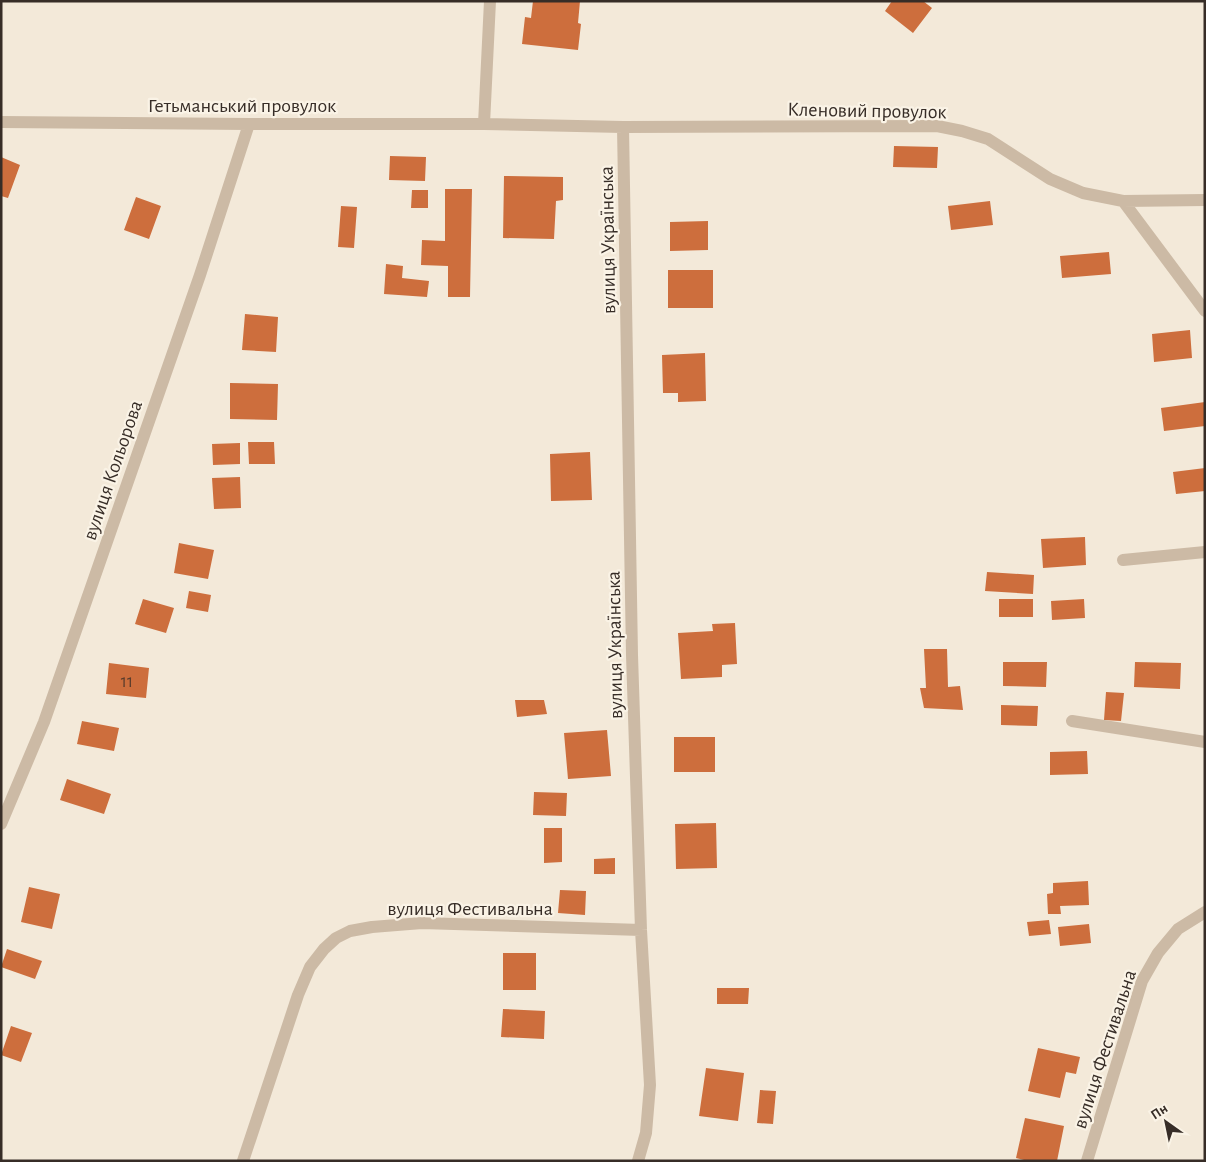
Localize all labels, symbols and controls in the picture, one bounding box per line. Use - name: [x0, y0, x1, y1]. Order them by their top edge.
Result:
- street label: Гетьманський провулок: [148, 96, 336, 116]
- street label: Кленовий провулок: [787, 100, 947, 122]
- street label: вулиця Українська: [597, 166, 619, 314]
- street label: вулиця Кольорова: [80, 398, 146, 543]
- street label: вулиця Українська: [604, 571, 626, 719]
- house number: 11: [121, 673, 133, 691]
- street label: вулиця Фестивальна: [387, 899, 553, 919]
- street label: вулиця Фестивальна: [1070, 967, 1140, 1131]
- north arrow: [1141, 1097, 1191, 1147]
- text: Пн: [1148, 1101, 1170, 1122]

